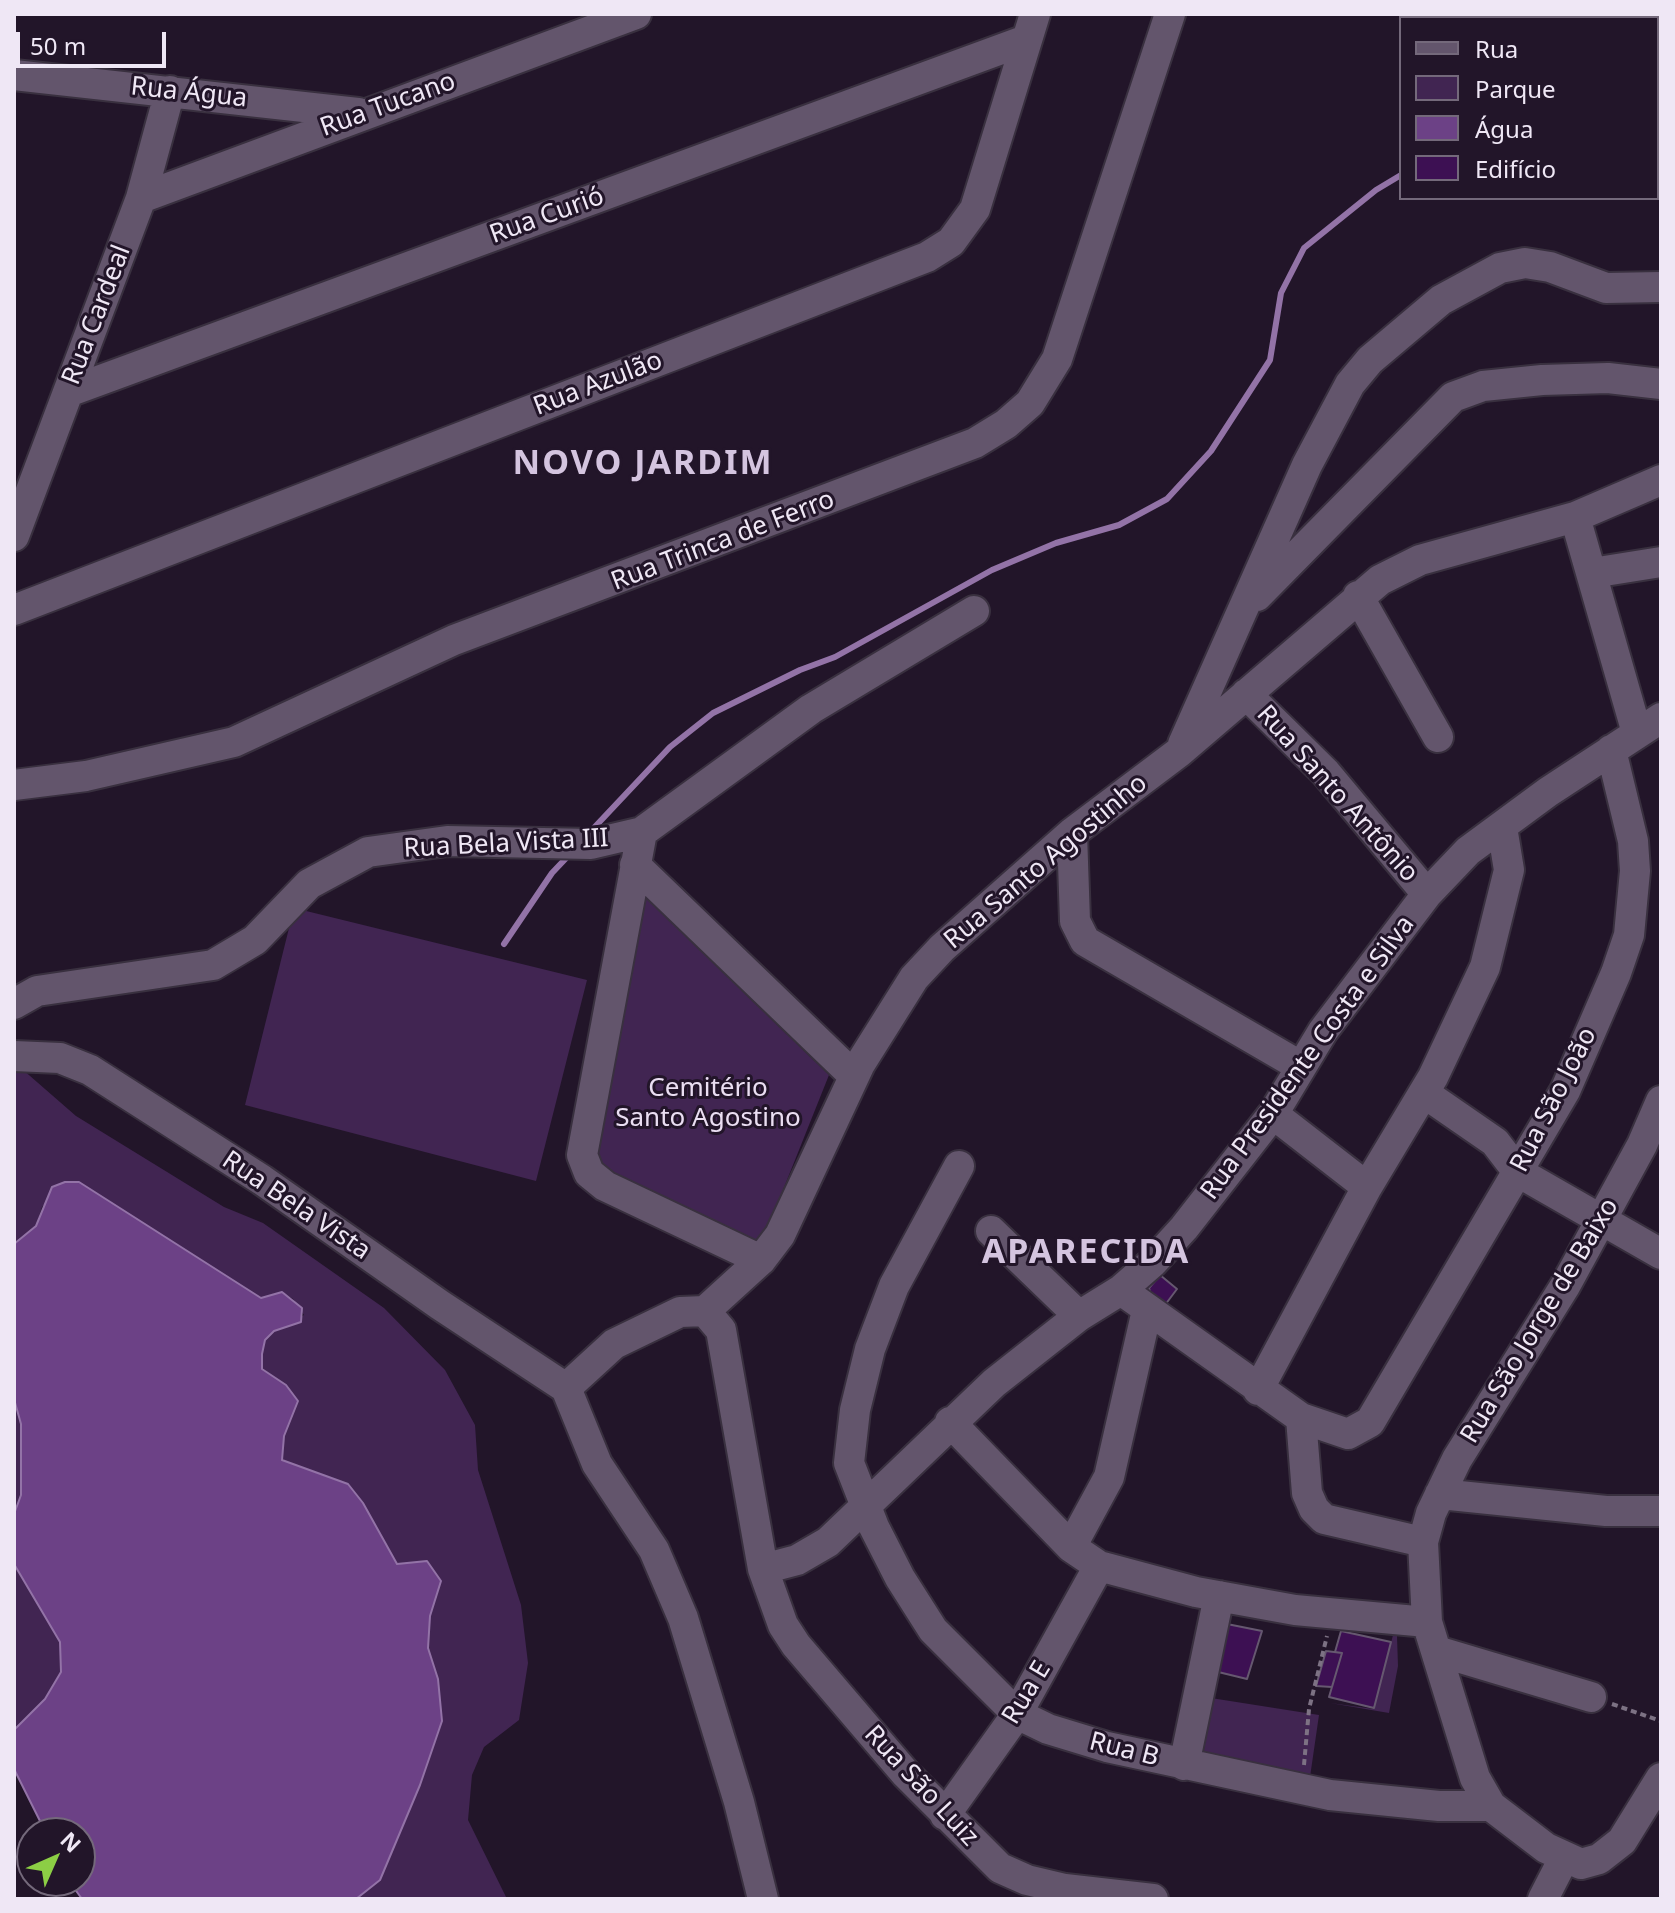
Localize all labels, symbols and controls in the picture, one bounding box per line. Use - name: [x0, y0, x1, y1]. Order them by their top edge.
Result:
- scale bar: [20, 16, 170, 66]
- legend: [1399, 16, 1659, 200]
- text: 50 m: [30, 29, 86, 62]
- text: Rua: [1475, 32, 1518, 65]
- street label: Rua Tucano: [316, 66, 460, 144]
- street label: Rua Água: [129, 71, 249, 115]
- text: Parque: [1475, 72, 1556, 105]
- text: Água: [1475, 112, 1533, 145]
- text: Edifício: [1475, 152, 1556, 185]
- street label: Rua Curió: [486, 181, 608, 251]
- street label: Rua Cardeal: [56, 241, 138, 389]
- street label: Rua Azulão: [529, 345, 667, 423]
- district label: NOVO JARDIM: [513, 444, 773, 484]
- street label: Rua Trinca de Ferro: [607, 484, 839, 598]
- street label: Rua Santo Antônio: [1250, 699, 1424, 889]
- street label: Rua Santo Agostinho: [938, 768, 1154, 956]
- street label: Rua Bela Vista III: [403, 823, 609, 865]
- street label: Rua Presidente Costa e Silva: [1195, 910, 1421, 1206]
- street label: Rua São João: [1504, 1022, 1604, 1178]
- park label: Cemitério Santo Agostino: [615, 1073, 801, 1134]
- street label: Rua Bela Vista: [216, 1145, 376, 1267]
- street label: Rua São Jorge de Baixo: [1454, 1193, 1626, 1449]
- district label: APARECIDA: [982, 1233, 1190, 1273]
- street label: Rua E: [996, 1656, 1058, 1730]
- street label: Rua São Luiz: [857, 1719, 985, 1853]
- street label: Rua B: [1086, 1726, 1162, 1774]
- north arrow: [16, 1817, 96, 1897]
- text: N: [55, 1825, 88, 1858]

